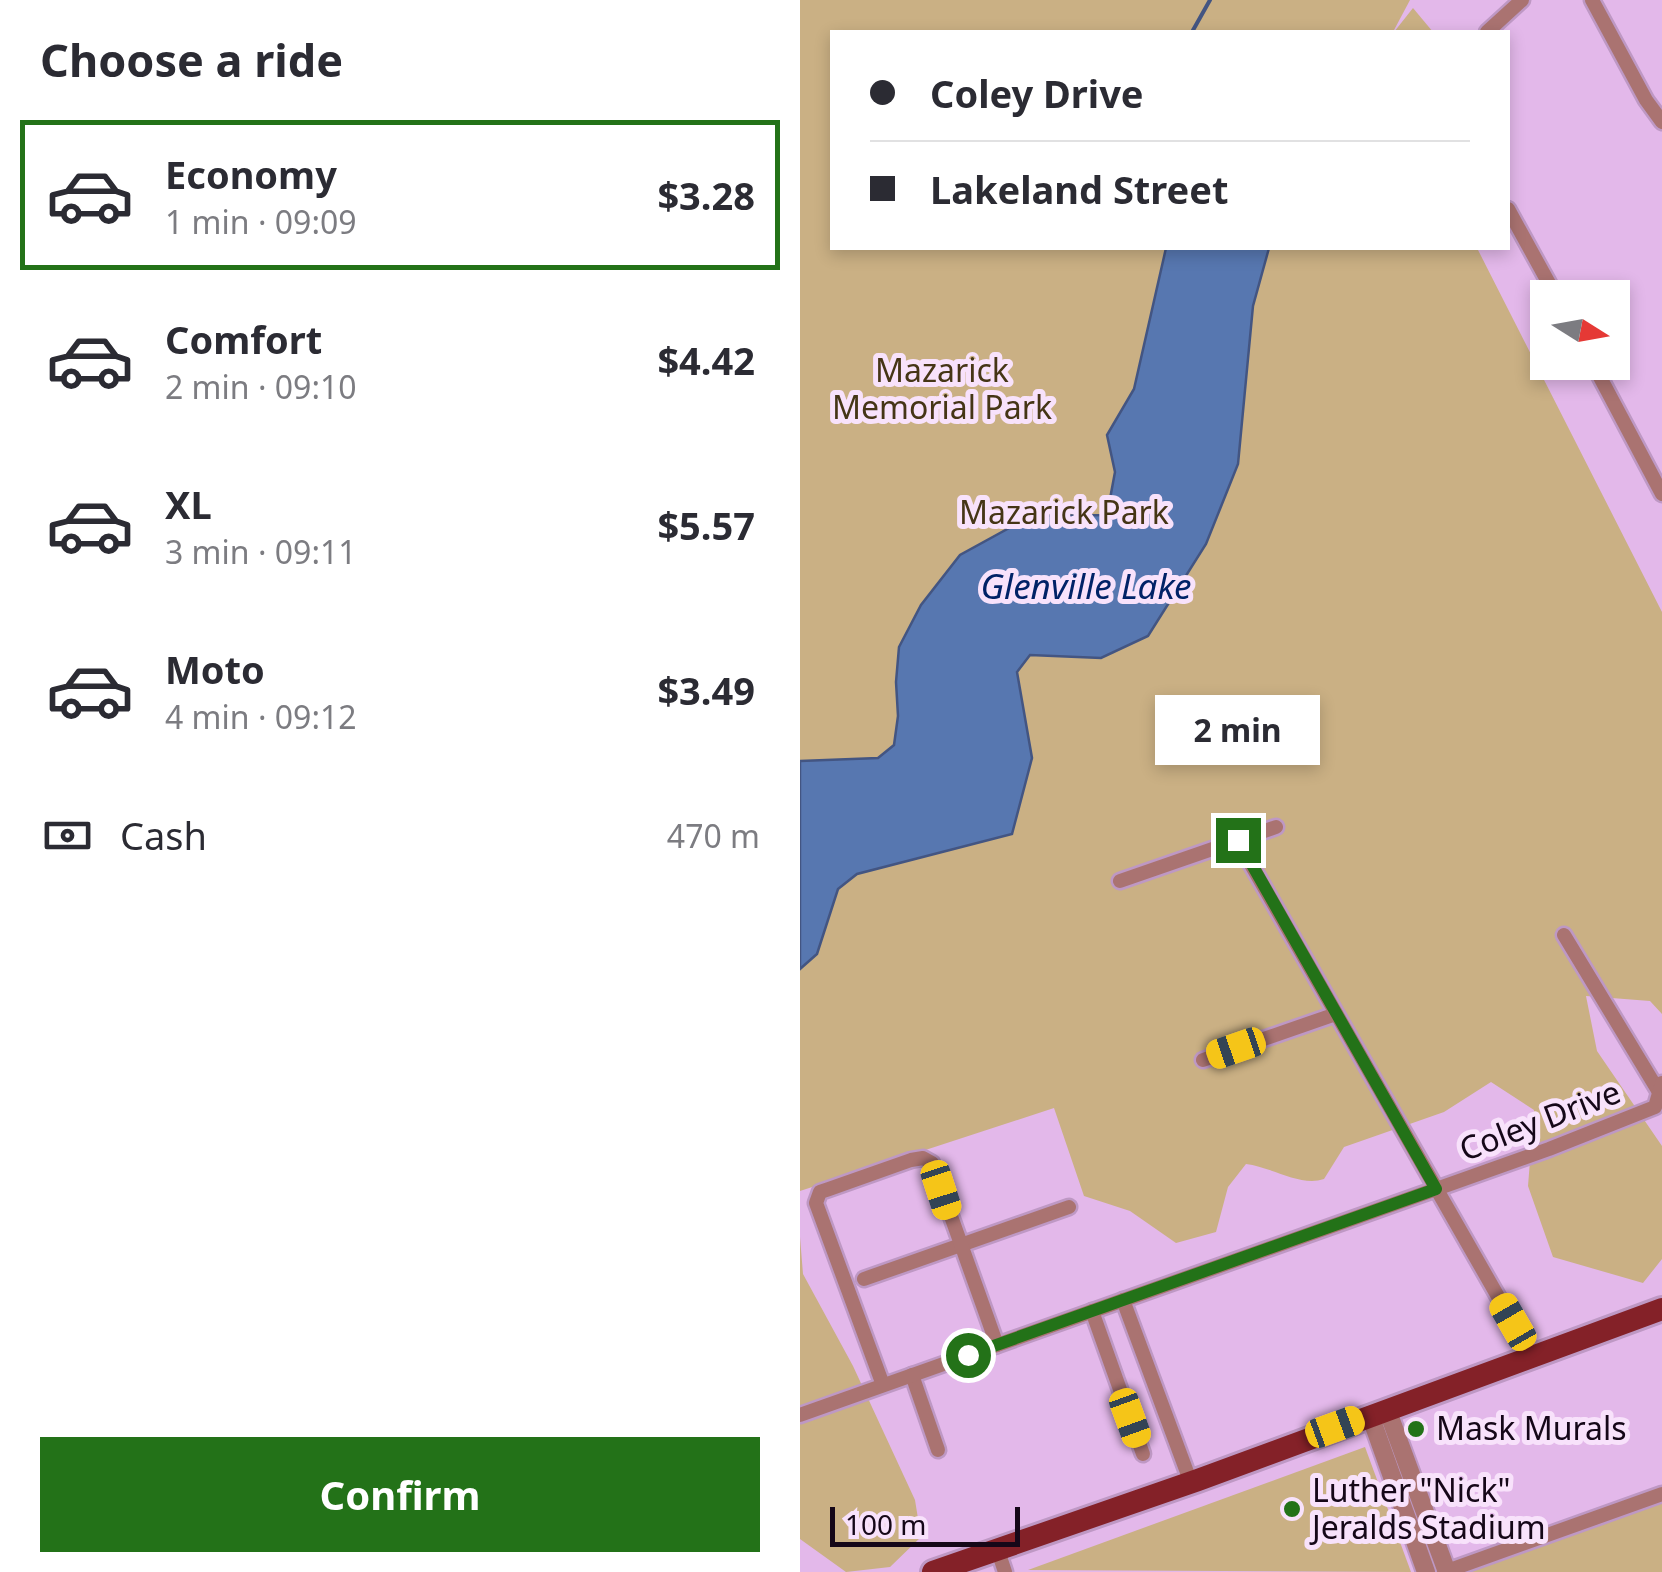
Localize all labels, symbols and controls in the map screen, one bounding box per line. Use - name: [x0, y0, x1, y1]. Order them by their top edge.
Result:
- text: Choose a ride: [40, 29, 343, 90]
- text: Coley Drive: [930, 67, 1144, 119]
- text: Economy: [165, 148, 337, 200]
- icon: car: [45, 150, 135, 240]
- text: Lakeland Street: [930, 163, 1228, 215]
- text: $3.28: [657, 169, 755, 221]
- text: 1 min · 09:09: [165, 200, 357, 243]
- north arrow: [1530, 280, 1630, 380]
- map controls: [1530, 280, 1630, 380]
- text: Comfort: [165, 313, 322, 365]
- icon: car: [45, 315, 135, 405]
- text: $4.42: [657, 334, 755, 386]
- park label: Mazarick Memorial Park: [832, 348, 1052, 428]
- text: 2 min · 09:10: [165, 365, 357, 408]
- text: XL: [165, 478, 212, 530]
- icon: car: [45, 480, 135, 570]
- park label: Mazarick Park: [959, 490, 1169, 533]
- text: $5.57: [657, 499, 755, 551]
- text: 3 min · 09:11: [165, 530, 357, 573]
- water label: Glenville Lake: [980, 562, 1192, 609]
- text: Moto: [165, 643, 265, 695]
- icon: car: [45, 645, 135, 735]
- text: $3.49: [657, 664, 755, 716]
- text: 4 min · 09:12: [165, 695, 357, 738]
- callout: 2 min: [1156, 695, 1320, 765]
- text: 2 min: [1193, 708, 1282, 751]
- icon: cash: [40, 808, 95, 863]
- text: Cash: [120, 809, 207, 861]
- text: 470 m: [667, 814, 760, 857]
- route end: [1216, 818, 1261, 863]
- car: [1203, 1024, 1269, 1072]
- street label: Coley Drive: [1453, 1069, 1626, 1170]
- car: [917, 1157, 965, 1223]
- car: [1485, 1289, 1541, 1355]
- route start: [946, 1333, 991, 1378]
- car: [1106, 1385, 1154, 1451]
- car: [1302, 1403, 1368, 1451]
- place label: Mask Murals: [1436, 1406, 1627, 1449]
- marker: Mask Murals: [1405, 1418, 1427, 1440]
- button: Confirm: [40, 1437, 760, 1552]
- place label: Luther "Nick" Jeralds Stadium: [1309, 1468, 1546, 1548]
- marker: Luther "Nick" Jeralds Stadium: [1281, 1498, 1303, 1520]
- scale bar: [830, 1502, 1020, 1546]
- text: 100 m: [845, 1505, 927, 1543]

